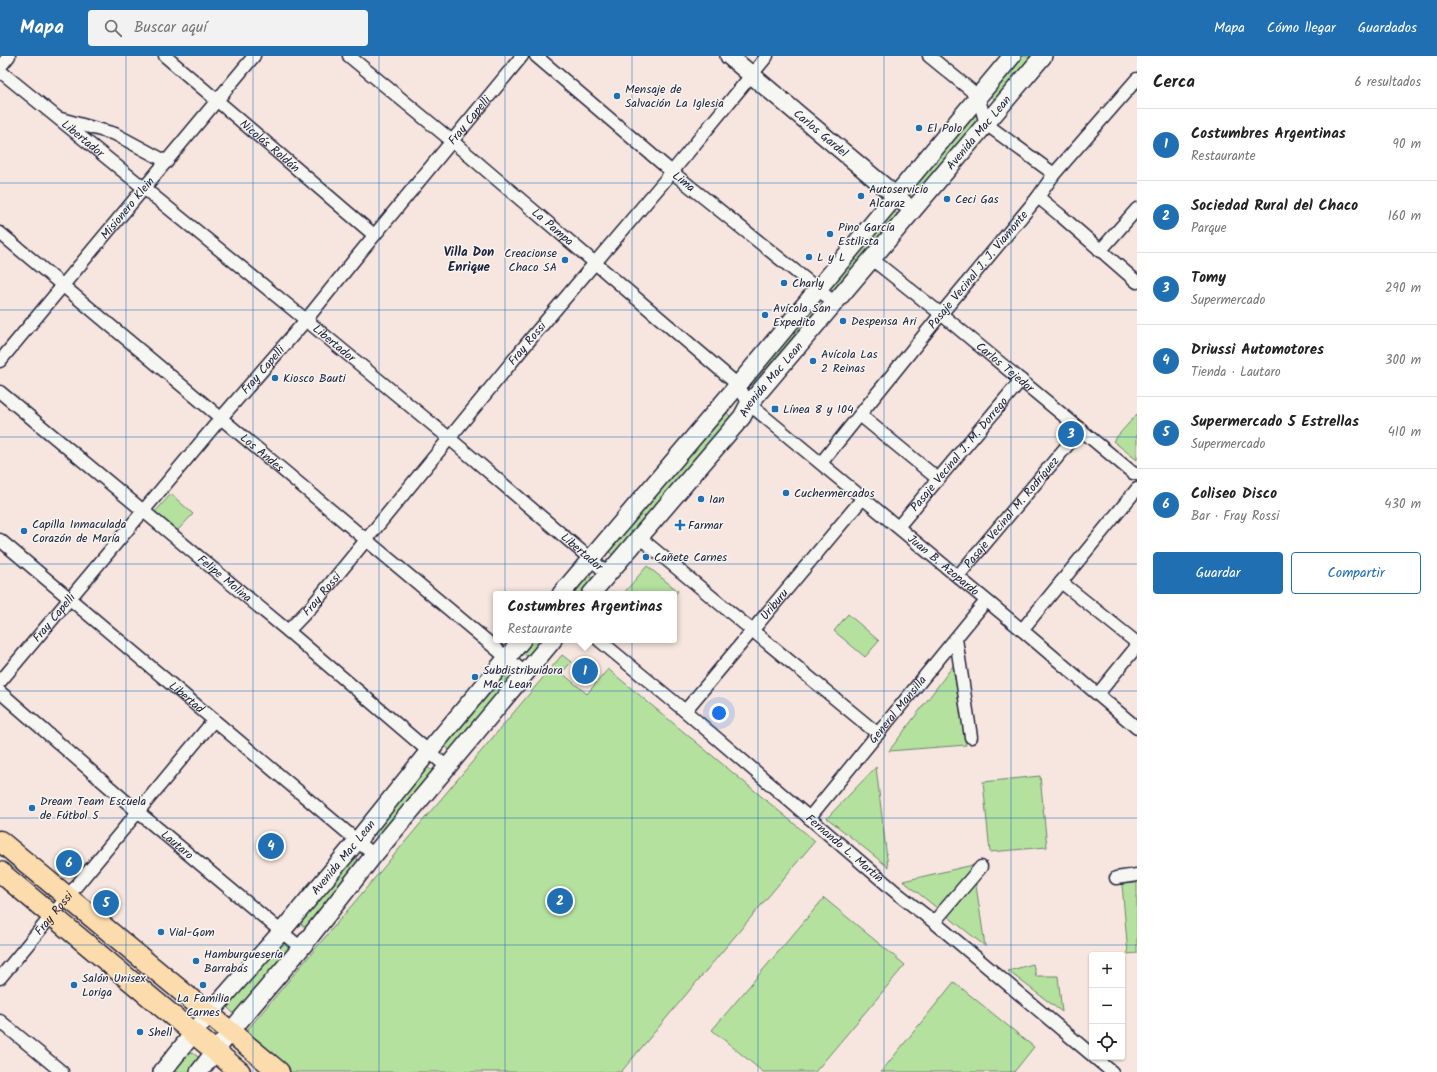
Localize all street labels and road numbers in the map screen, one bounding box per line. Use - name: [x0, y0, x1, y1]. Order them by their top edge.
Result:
- street label: Fray Capelli: [443, 90, 496, 149]
- street label: Avenida Mac Lean: [941, 91, 1016, 174]
- street label: Carlos Gardel: [789, 105, 852, 162]
- street label: Libertador: [57, 115, 109, 163]
- street label: Nicolás Roldán: [236, 115, 304, 177]
- street label: Lima: [668, 166, 700, 197]
- street label: Misionero Klein: [96, 173, 159, 244]
- street label: La Pampa: [528, 203, 578, 251]
- street label: Pasaje Vecinal J. J. Viamonte: [923, 206, 1033, 333]
- street label: Fray Rossi: [503, 316, 552, 370]
- street label: Libertador: [308, 320, 361, 367]
- street label: Carlos Tejedor: [972, 337, 1039, 398]
- street label: Avenida Mac Lean: [734, 338, 808, 421]
- street label: Fray Capelli: [236, 340, 290, 398]
- street label: Pasaje Vecinal J. M. Dorrego: [905, 393, 1013, 516]
- street label: Los Andes: [236, 429, 288, 477]
- street label: Pasaje Vecinal M. Rodríguez: [959, 452, 1064, 572]
- street label: Libertador: [557, 528, 608, 576]
- street label: Juan B. Azopardo: [903, 530, 984, 601]
- street label: Felipe Molina: [193, 550, 257, 607]
- street label: Fray Rossi: [298, 567, 346, 620]
- street label: Uriburu: [755, 584, 793, 624]
- street label: Fray Capelli: [28, 588, 81, 646]
- street label: General Mansilla: [864, 671, 931, 748]
- street label: Libertad: [165, 677, 209, 718]
- street label: Fernando L. Martín: [801, 809, 888, 887]
- street label: Avenida Mac Lean: [306, 816, 380, 899]
- street label: Lautaro: [157, 825, 198, 864]
- street label: Fray Rossi: [30, 886, 78, 939]

